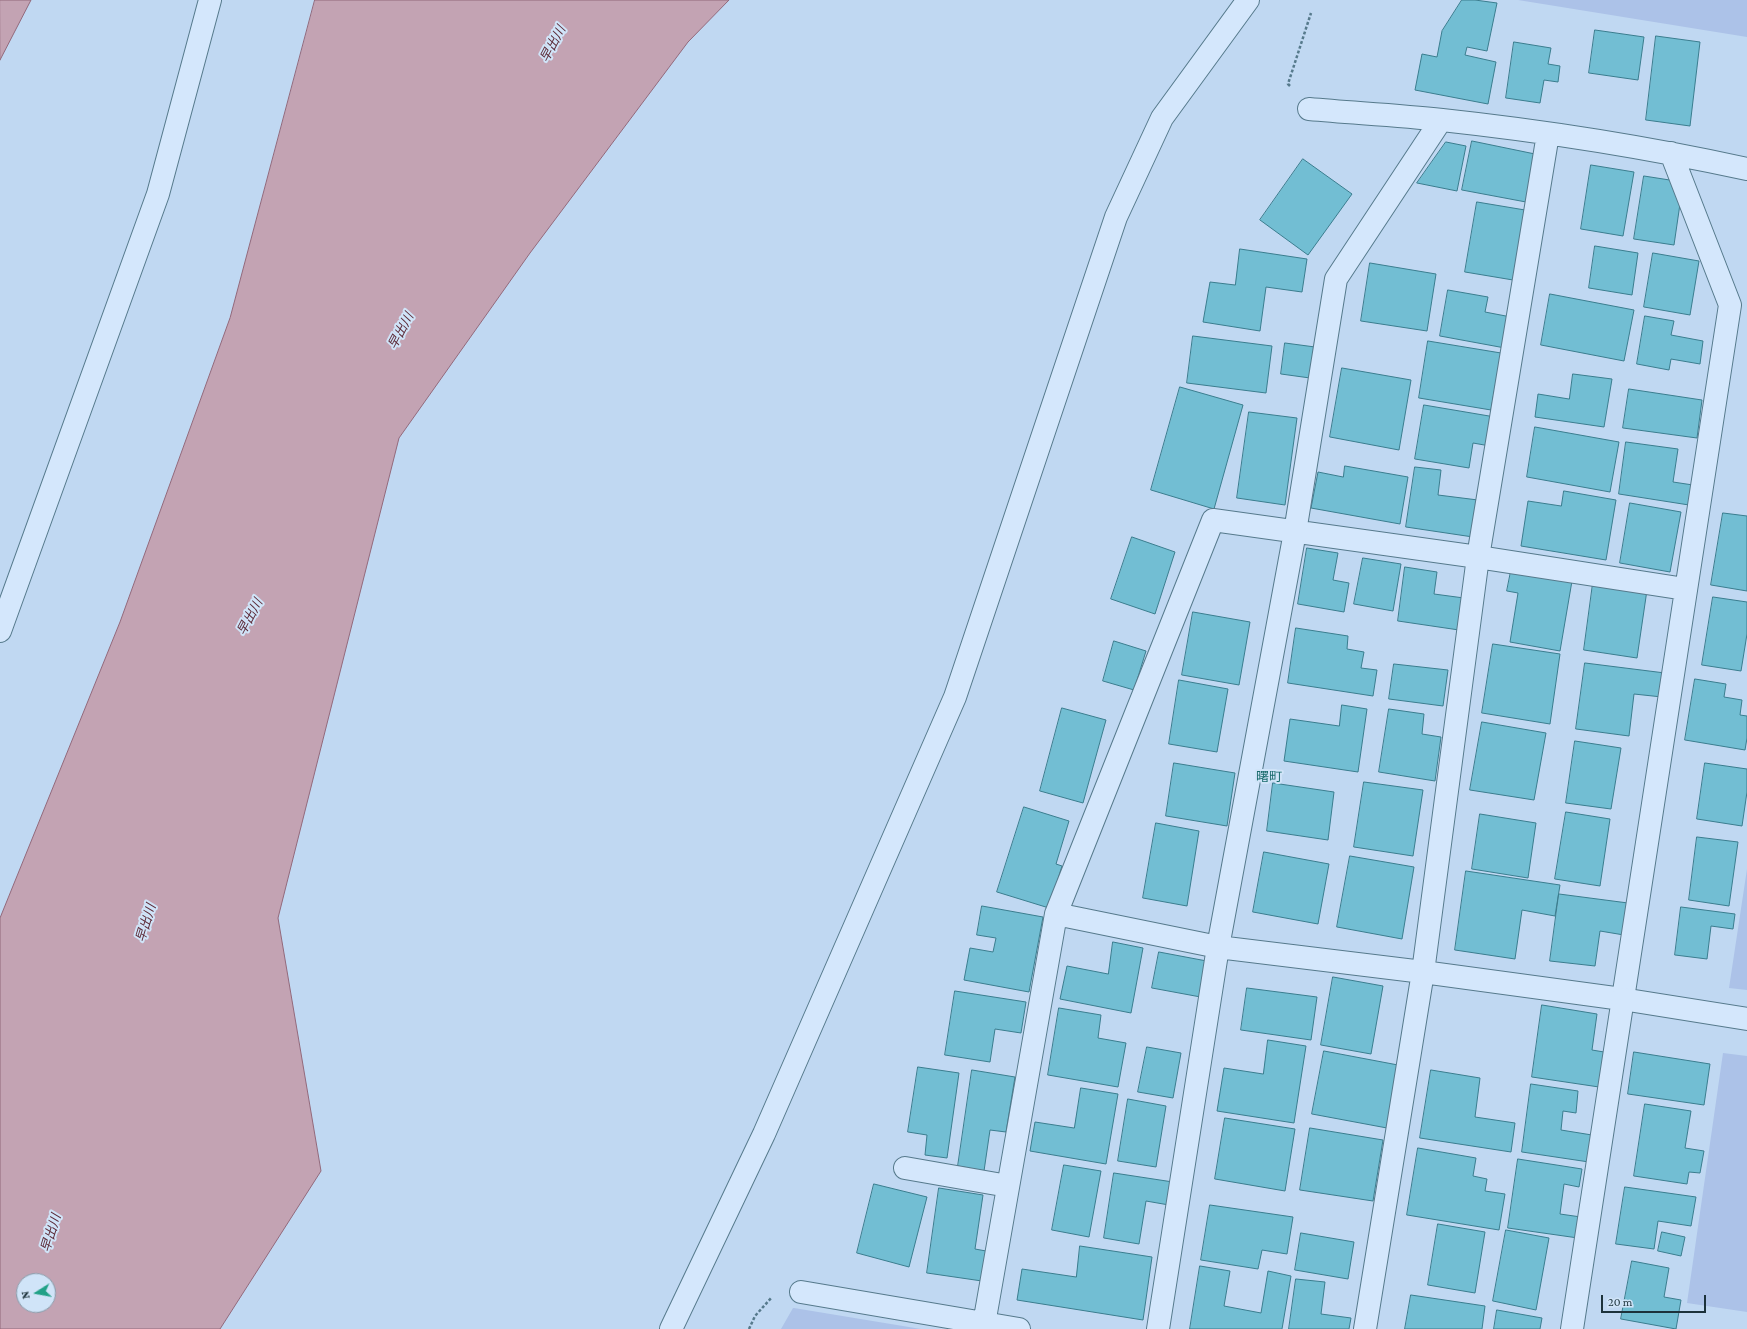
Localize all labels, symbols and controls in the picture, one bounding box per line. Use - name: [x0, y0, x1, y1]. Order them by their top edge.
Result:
- water label: 早出川: [537, 23, 569, 65]
- water label: 早出川: [385, 310, 417, 352]
- water label: 早出川: [234, 596, 266, 638]
- district label: 曙町: [1256, 769, 1282, 785]
- water label: 早出川: [133, 902, 159, 944]
- water label: 早出川: [38, 1212, 64, 1254]
- north arrow: [16, 1273, 56, 1313]
- scale bar: [1603, 1287, 1708, 1313]
- text: N: [19, 1290, 32, 1300]
- text: 20 m: [1608, 1295, 1632, 1309]

